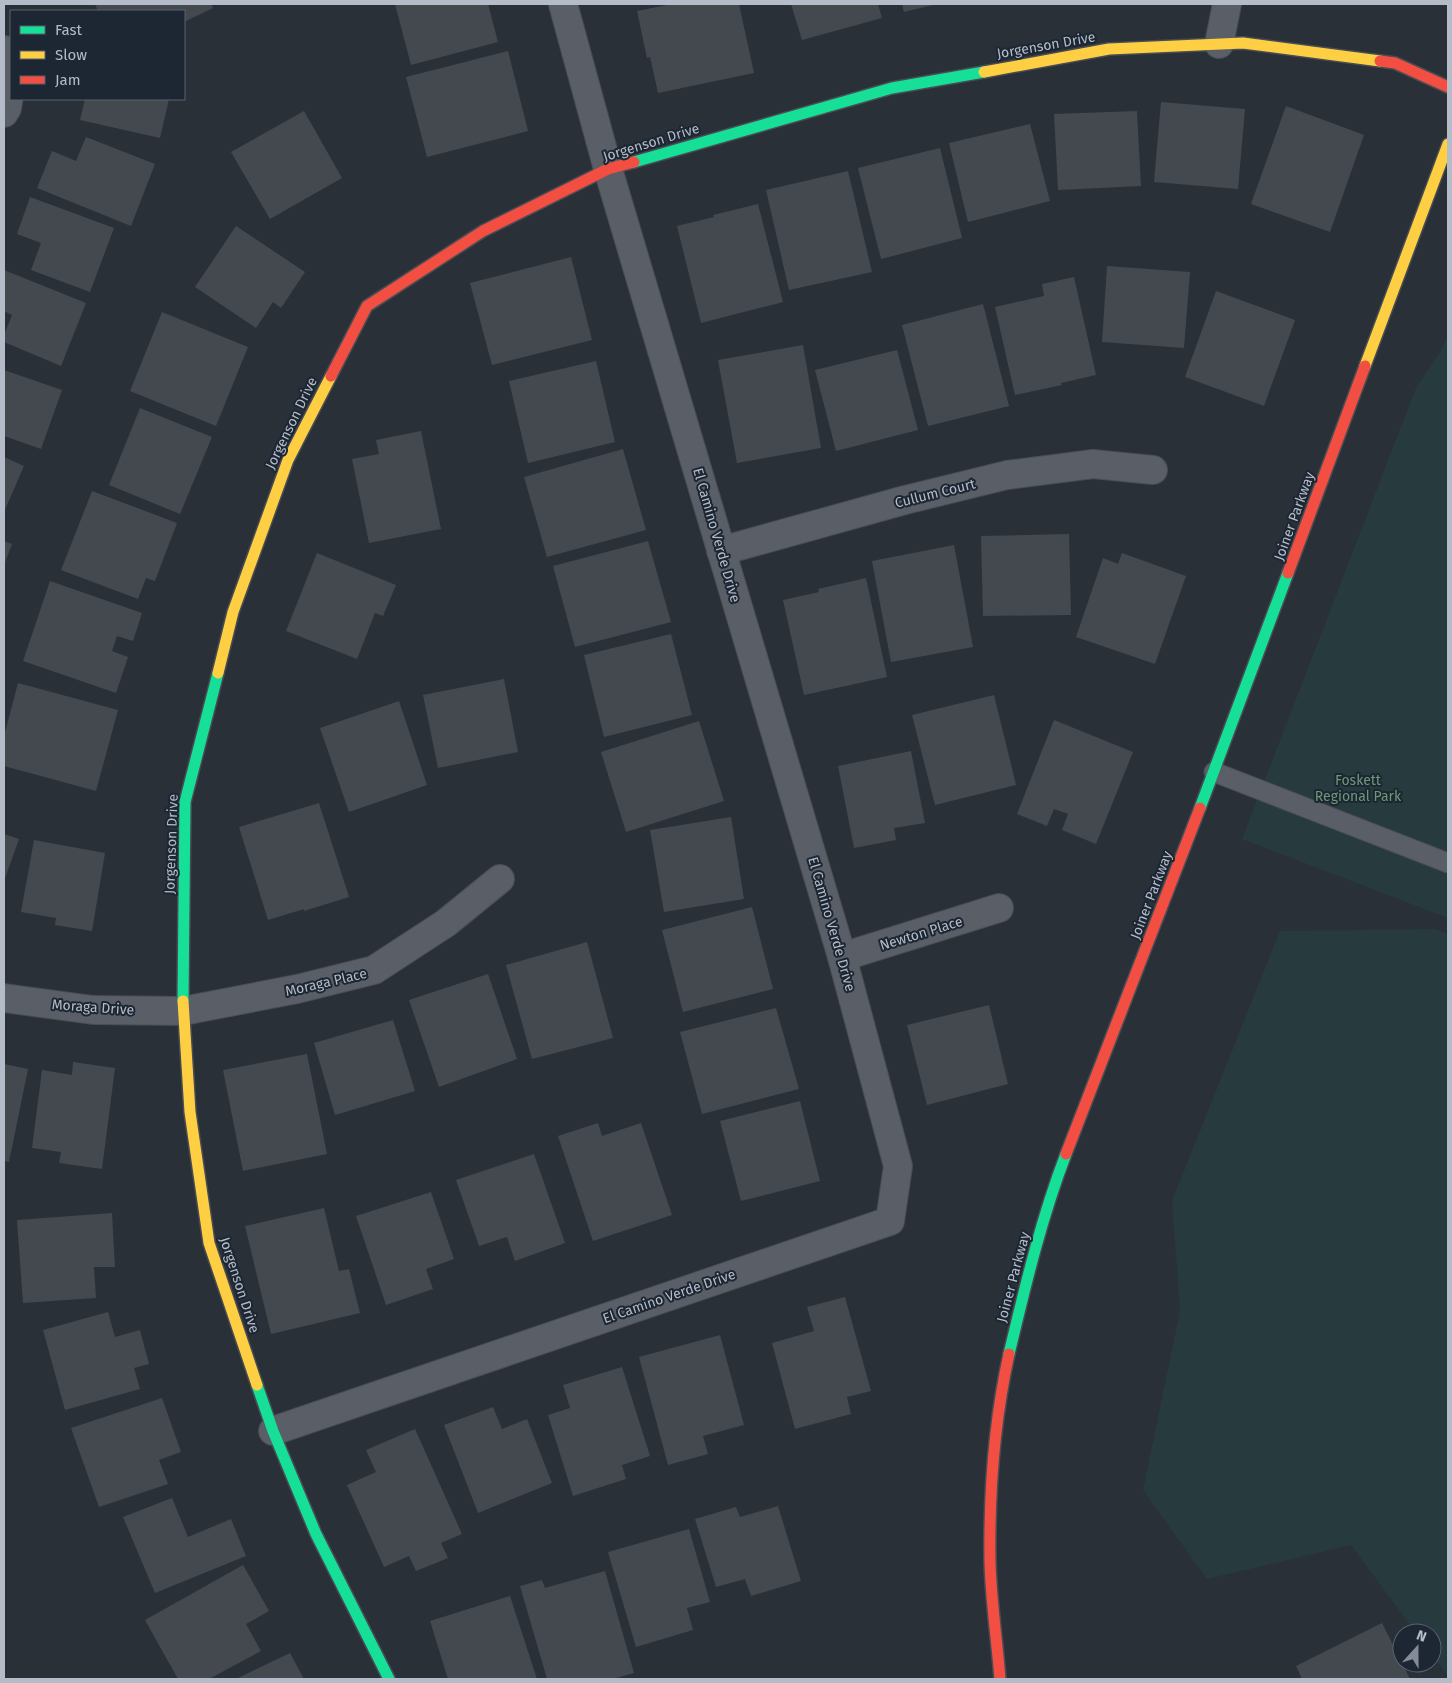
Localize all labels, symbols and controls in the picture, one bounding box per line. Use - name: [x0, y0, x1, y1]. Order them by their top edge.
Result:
- legend: [10, 10, 185, 100]
- text: Fast: [55, 21, 82, 39]
- street label: Jorgenson Drive: [995, 28, 1097, 63]
- text: Slow: [55, 46, 87, 64]
- text: Jam: [55, 71, 81, 89]
- street label: Jorgenson Drive: [601, 120, 701, 165]
- street label: Jorgenson Drive: [262, 375, 321, 472]
- street label: El Camino Verde Drive: [689, 466, 744, 604]
- street label: Joiner Parkway: [1271, 469, 1318, 563]
- street label: Cullum Court: [893, 475, 978, 512]
- park label: Foskett Regional Park: [1315, 772, 1402, 805]
- street label: Jorgenson Drive: [161, 794, 182, 894]
- street label: Joiner Parkway: [1127, 849, 1176, 942]
- street label: El Camino Verde Drive: [804, 855, 859, 993]
- street label: Newton Place: [878, 913, 965, 954]
- street label: Moraga Place: [284, 965, 369, 1000]
- street label: Moraga Drive: [51, 996, 135, 1019]
- street label: Joiner Parkway: [993, 1230, 1034, 1324]
- street label: Jorgenson Drive: [216, 1235, 263, 1335]
- street label: El Camino Verde Drive: [601, 1266, 738, 1327]
- north arrow: [1392, 1623, 1442, 1673]
- text: N: [1414, 1627, 1429, 1646]

